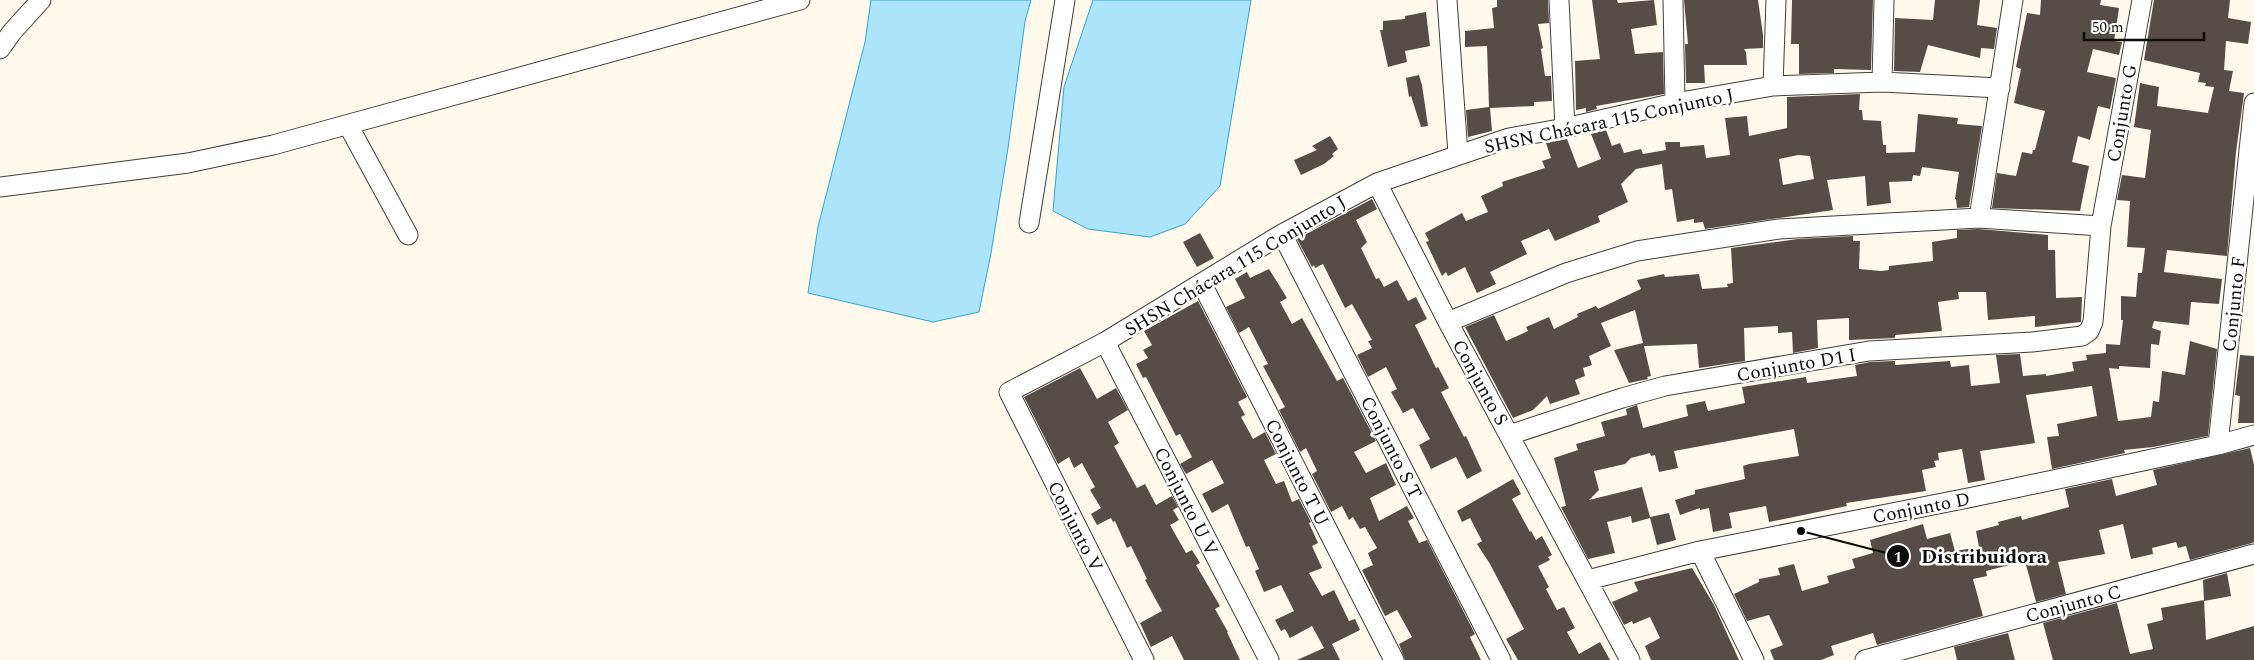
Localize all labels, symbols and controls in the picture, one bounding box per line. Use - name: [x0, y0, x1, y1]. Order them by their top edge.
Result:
- scale bar: [2084, 10, 2204, 42]
- text: 50 m: [2092, 16, 2124, 39]
- street label: Conjunto G: [2100, 62, 2145, 165]
- street label: SHSN Chácara 115 Conjunto J: [1482, 81, 1737, 162]
- street label: SHSN Chácara 115 Conjunto J: [1119, 188, 1352, 344]
- street label: Conjunto F: [2215, 255, 2254, 353]
- street label: Conjunto S: [1444, 334, 1515, 431]
- street label: Conjunto D1 I: [1734, 341, 1858, 390]
- street label: Conjunto S T: [1352, 391, 1429, 504]
- street label: Conjunto T U: [1257, 414, 1336, 532]
- street label: Conjunto U V: [1146, 442, 1226, 561]
- street label: Conjunto V: [1039, 476, 1110, 577]
- street label: Conjunto D: [1870, 485, 1973, 532]
- callout: Distribuidora: [1886, 539, 2057, 574]
- text: Distribuidora: [1921, 542, 2048, 572]
- text: 1: [1894, 546, 1902, 569]
- street label: Conjunto C: [2022, 578, 2125, 631]

